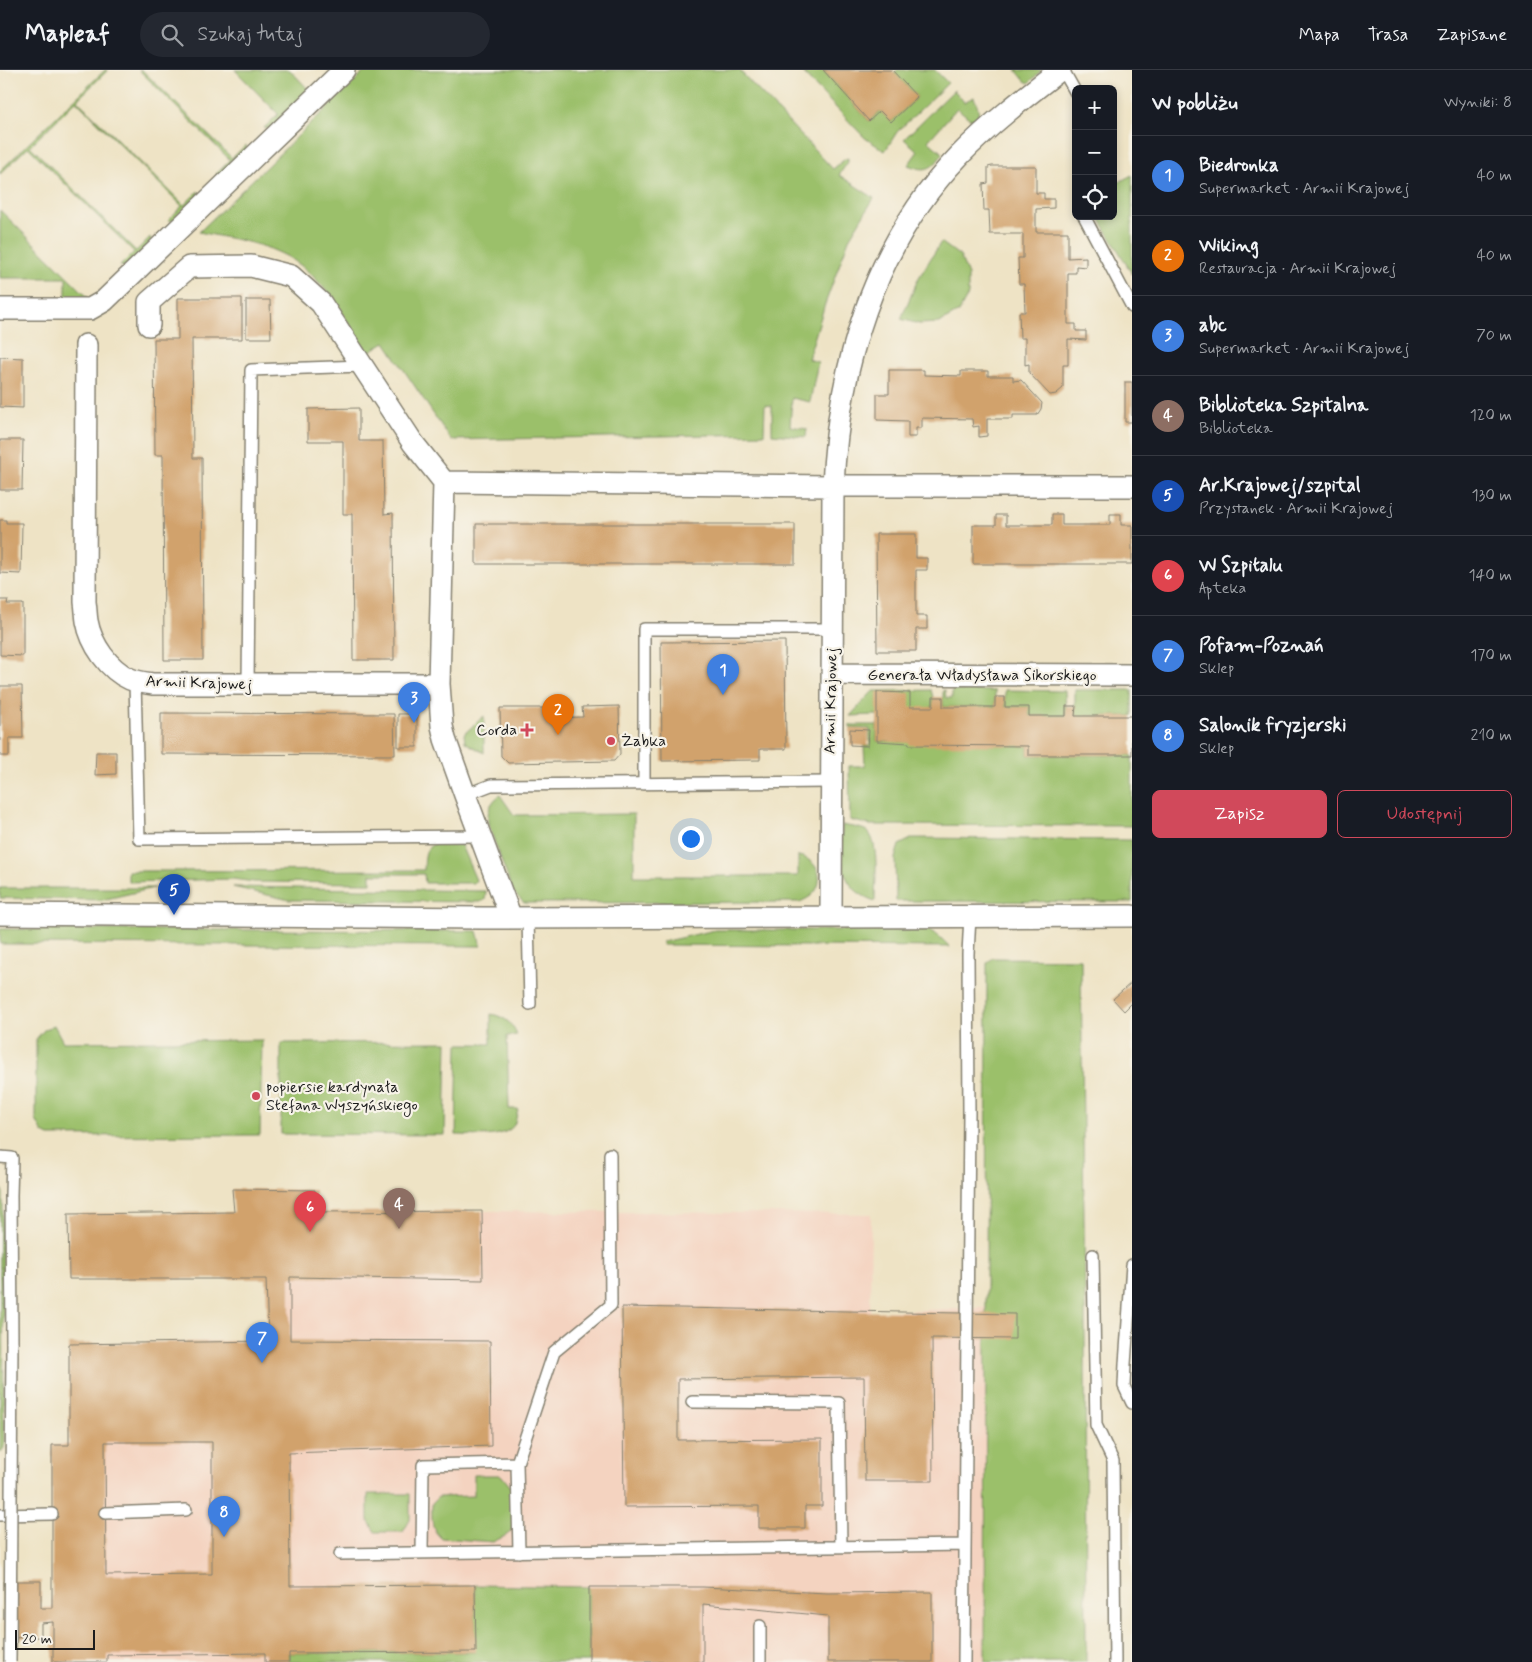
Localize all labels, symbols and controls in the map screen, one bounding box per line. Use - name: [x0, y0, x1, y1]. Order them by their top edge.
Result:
- search box: [140, 12, 490, 57]
- text: Mapleaf: [25, 19, 110, 50]
- icon: search: [158, 21, 186, 49]
- text: Szukaj tutaj: [198, 22, 303, 47]
- text: Mapa: [1299, 23, 1340, 47]
- text: Trasa: [1368, 23, 1408, 47]
- text: Zapisane: [1436, 23, 1507, 47]
- map controls: [1072, 85, 1117, 220]
- button: +: [1072, 85, 1117, 130]
- text: W pobliżu: [1152, 89, 1238, 117]
- text: Wyniki: 8: [1444, 92, 1512, 113]
- button: −: [1072, 130, 1117, 175]
- text: Biedronka: [1199, 153, 1279, 178]
- text: 1: [1164, 165, 1172, 186]
- text: 40 m: [1476, 165, 1512, 186]
- button: locate: [1072, 175, 1117, 220]
- text: Supermarket · Armii Krajowej: [1199, 178, 1409, 199]
- text: Wiking: [1199, 233, 1259, 258]
- text: 2: [1164, 245, 1172, 266]
- text: 40 m: [1476, 245, 1512, 266]
- text: Restauracja · Armii Krajowej: [1199, 258, 1396, 279]
- text: abc: [1199, 313, 1227, 338]
- text: 3: [1164, 325, 1172, 346]
- text: 70 m: [1476, 325, 1512, 346]
- text: Supermarket · Armii Krajowej: [1199, 338, 1409, 359]
- text: Biblioteka Szpitalna: [1199, 393, 1368, 418]
- text: 4: [1163, 405, 1173, 426]
- text: 120 m: [1470, 405, 1512, 426]
- text: Biblioteka: [1199, 418, 1273, 439]
- text: Ar.Krajowej/szpital: [1199, 473, 1360, 498]
- text: 5: [1163, 485, 1173, 506]
- text: 130 m: [1471, 485, 1512, 506]
- text: Przystanek · Armii Krajowej: [1199, 498, 1393, 519]
- text: W Szpitalu: [1199, 553, 1283, 578]
- text: 6: [1164, 565, 1172, 586]
- text: 140 m: [1468, 565, 1512, 586]
- text: Apteka: [1199, 578, 1246, 599]
- text: Pofam-Poznań: [1199, 633, 1324, 658]
- text: 7: [1163, 645, 1173, 666]
- text: 170 m: [1470, 645, 1512, 666]
- street label: Armii Krajowej: [820, 648, 842, 754]
- pin: 1: [707, 654, 739, 695]
- text: Sklep: [1199, 658, 1234, 679]
- street label: Generała Władysława Sikorskiego: [867, 665, 1097, 686]
- street label: Armii Krajowej: [145, 671, 253, 695]
- pin: 3: [398, 682, 430, 723]
- pin: 2: [542, 694, 574, 735]
- text: Salonik fryzjerski: [1199, 713, 1346, 738]
- place label: Corda: [476, 720, 517, 741]
- marker: Corda: [521, 724, 533, 736]
- text: 8: [1163, 725, 1173, 746]
- text: 210 m: [1471, 725, 1512, 746]
- place label: Żabka: [621, 731, 666, 752]
- marker: Żabka: [605, 735, 617, 747]
- text: Sklep: [1199, 738, 1234, 759]
- button: Zapisz: [1152, 790, 1327, 838]
- button: Udostępnij: [1337, 790, 1512, 838]
- your location: [678, 826, 704, 852]
- pin: 5: [158, 874, 190, 915]
- place label: popiersie kardynała Stefana Wyszyńskiego: [266, 1077, 418, 1117]
- marker: popiersie kardynała Stefana Wyszyńskiego: [250, 1090, 262, 1102]
- pin: 4: [383, 1188, 415, 1229]
- pin: 6: [294, 1191, 326, 1232]
- pin: 7: [246, 1322, 278, 1363]
- pin: 8: [208, 1496, 240, 1537]
- scale bar: [15, 1627, 95, 1650]
- text: 20 m: [22, 1630, 52, 1648]

